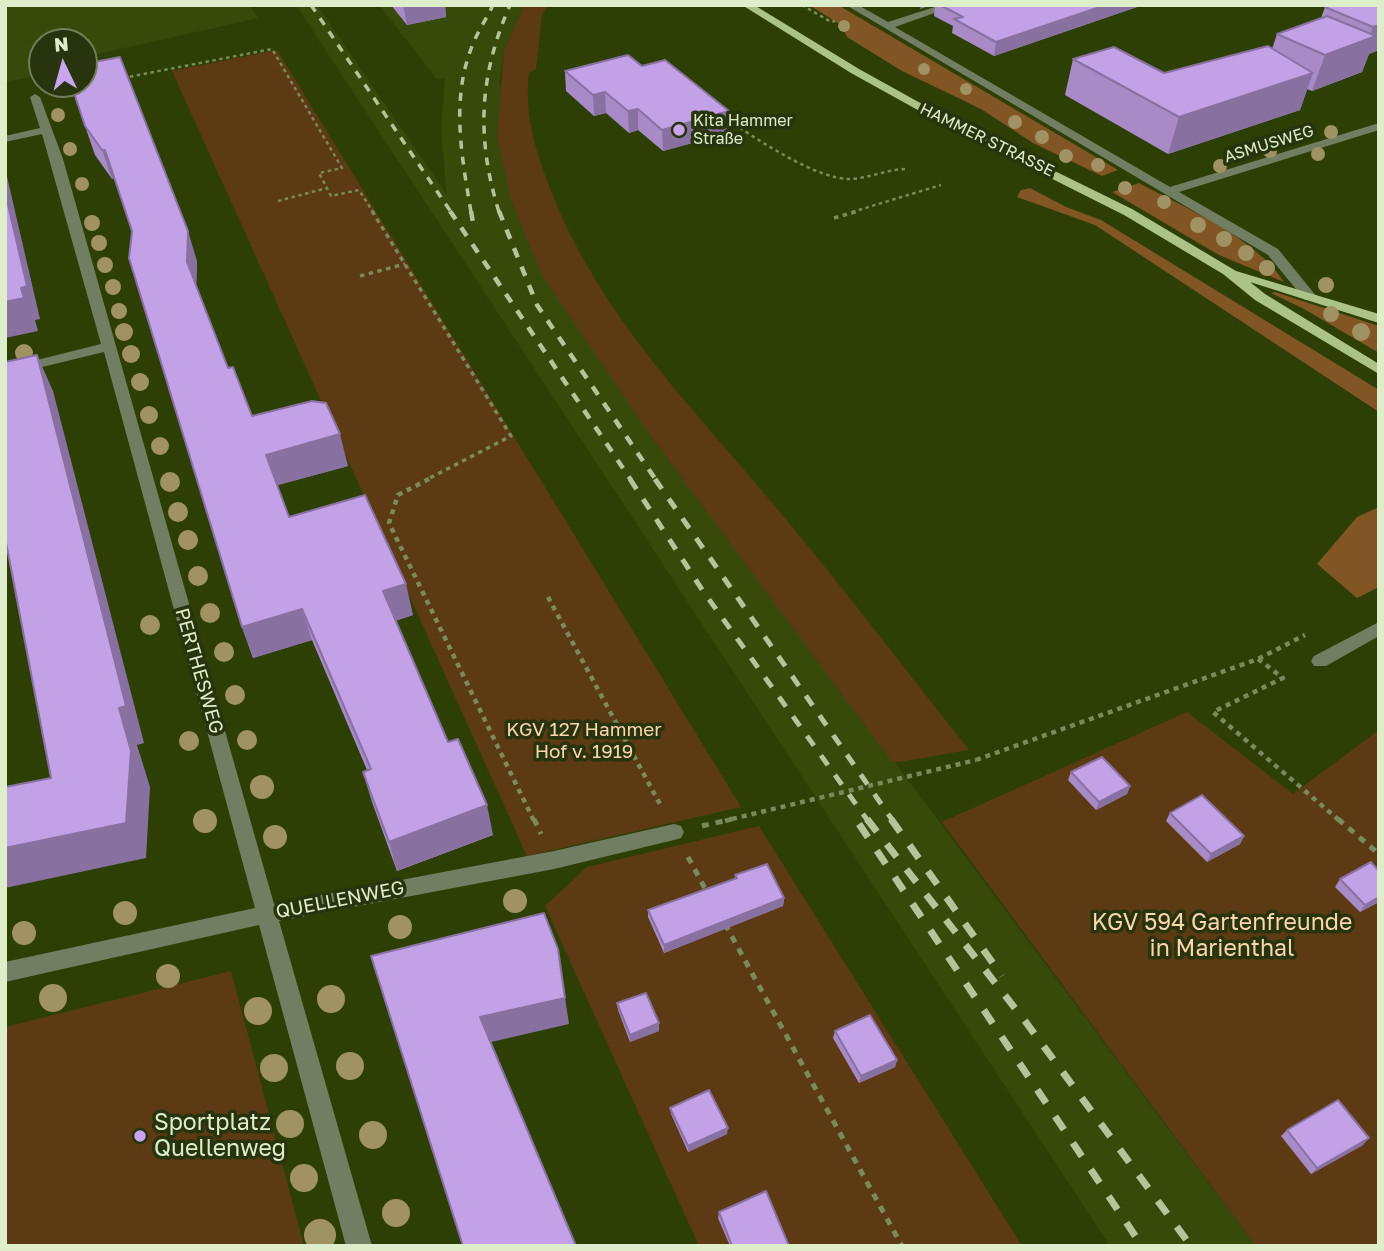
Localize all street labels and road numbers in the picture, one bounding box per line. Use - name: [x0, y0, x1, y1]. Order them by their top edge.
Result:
- street label: HAMMER STRASSE: [917, 99, 1057, 181]
- street label: ASMUSWEG: [1222, 121, 1316, 167]
- street label: PERTHESWEG: [170, 606, 228, 736]
- street label: QUELLENWEG: [274, 876, 406, 924]

